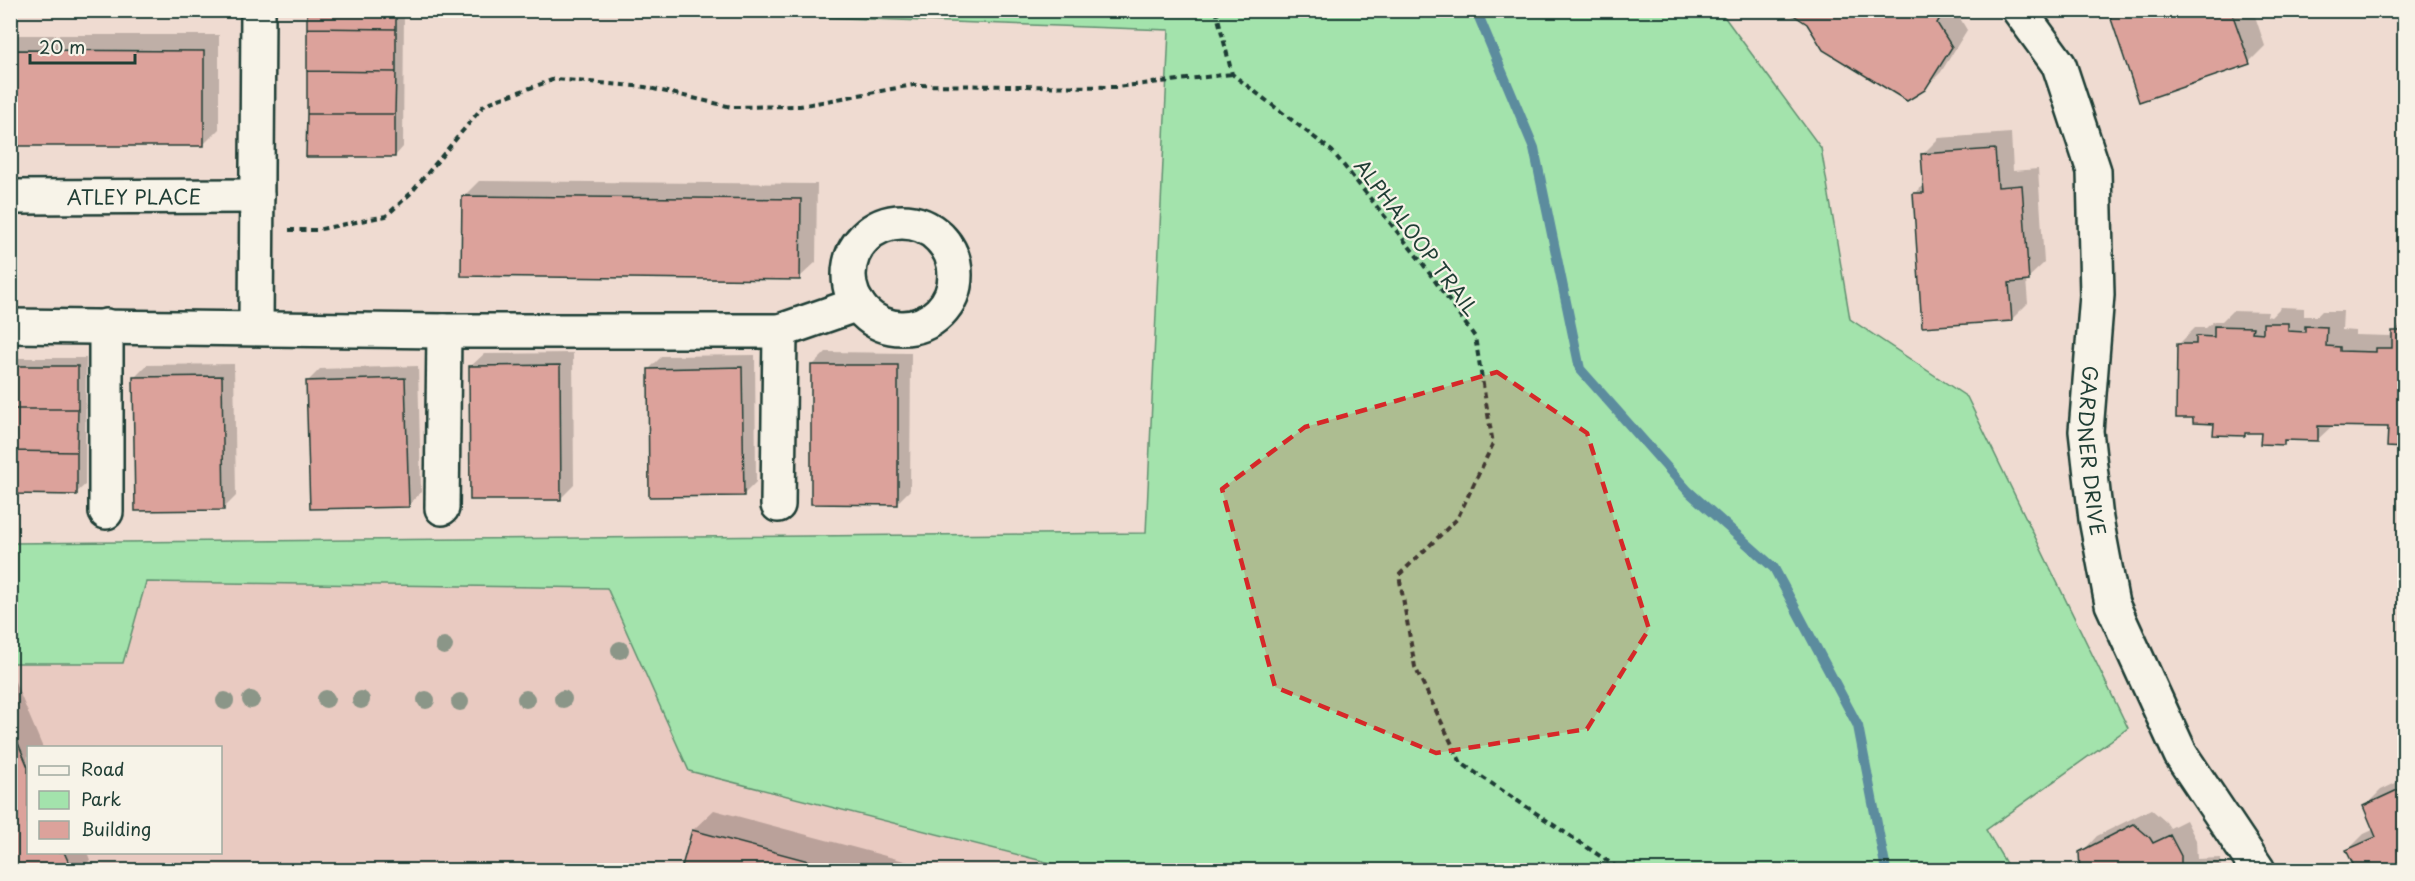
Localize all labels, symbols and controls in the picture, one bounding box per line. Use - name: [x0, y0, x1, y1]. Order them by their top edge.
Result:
- scale bar: [30, 27, 135, 65]
- text: 20 m: [39, 33, 85, 60]
- street label: ALPHALOOP TRAIL: [1348, 152, 1486, 322]
- street label: ATLEY PLACE: [67, 181, 201, 212]
- street label: GARDNER DRIVE: [2071, 364, 2114, 538]
- legend: [27, 746, 222, 854]
- text: Road: [81, 755, 125, 782]
- text: Park: [81, 785, 121, 812]
- text: Building: [81, 815, 151, 842]

